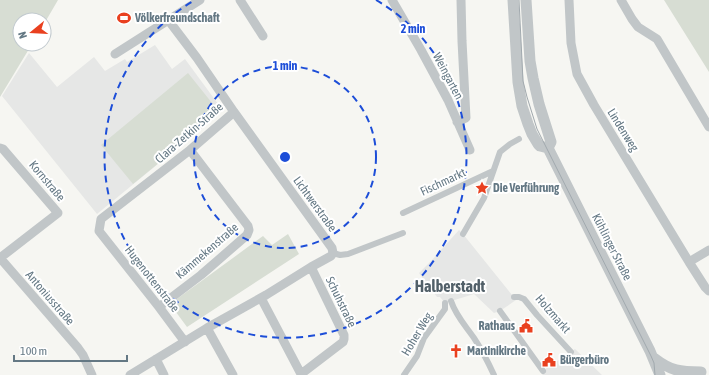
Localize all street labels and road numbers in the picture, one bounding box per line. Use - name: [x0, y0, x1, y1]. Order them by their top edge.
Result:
- street label: Weingarten: [430, 50, 466, 102]
- street label: Clara-Zetkin-Straße: [152, 100, 226, 166]
- street label: Lindenweg: [604, 106, 642, 155]
- street label: Kornstraße: [26, 158, 68, 204]
- street label: Fischmarkt: [418, 165, 468, 199]
- street label: Lichtwerstraße: [290, 174, 340, 234]
- street label: Kühlinger Straße: [589, 211, 635, 283]
- street label: Kämmekenstraße: [173, 220, 241, 282]
- street label: Hugenottenstraße: [122, 243, 182, 315]
- street label: Antoniusstraße: [23, 268, 77, 328]
- street label: Schuhstraße: [323, 274, 359, 330]
- street label: Holzmarkt: [532, 292, 574, 337]
- street label: Hoher Weg: [399, 309, 436, 358]

